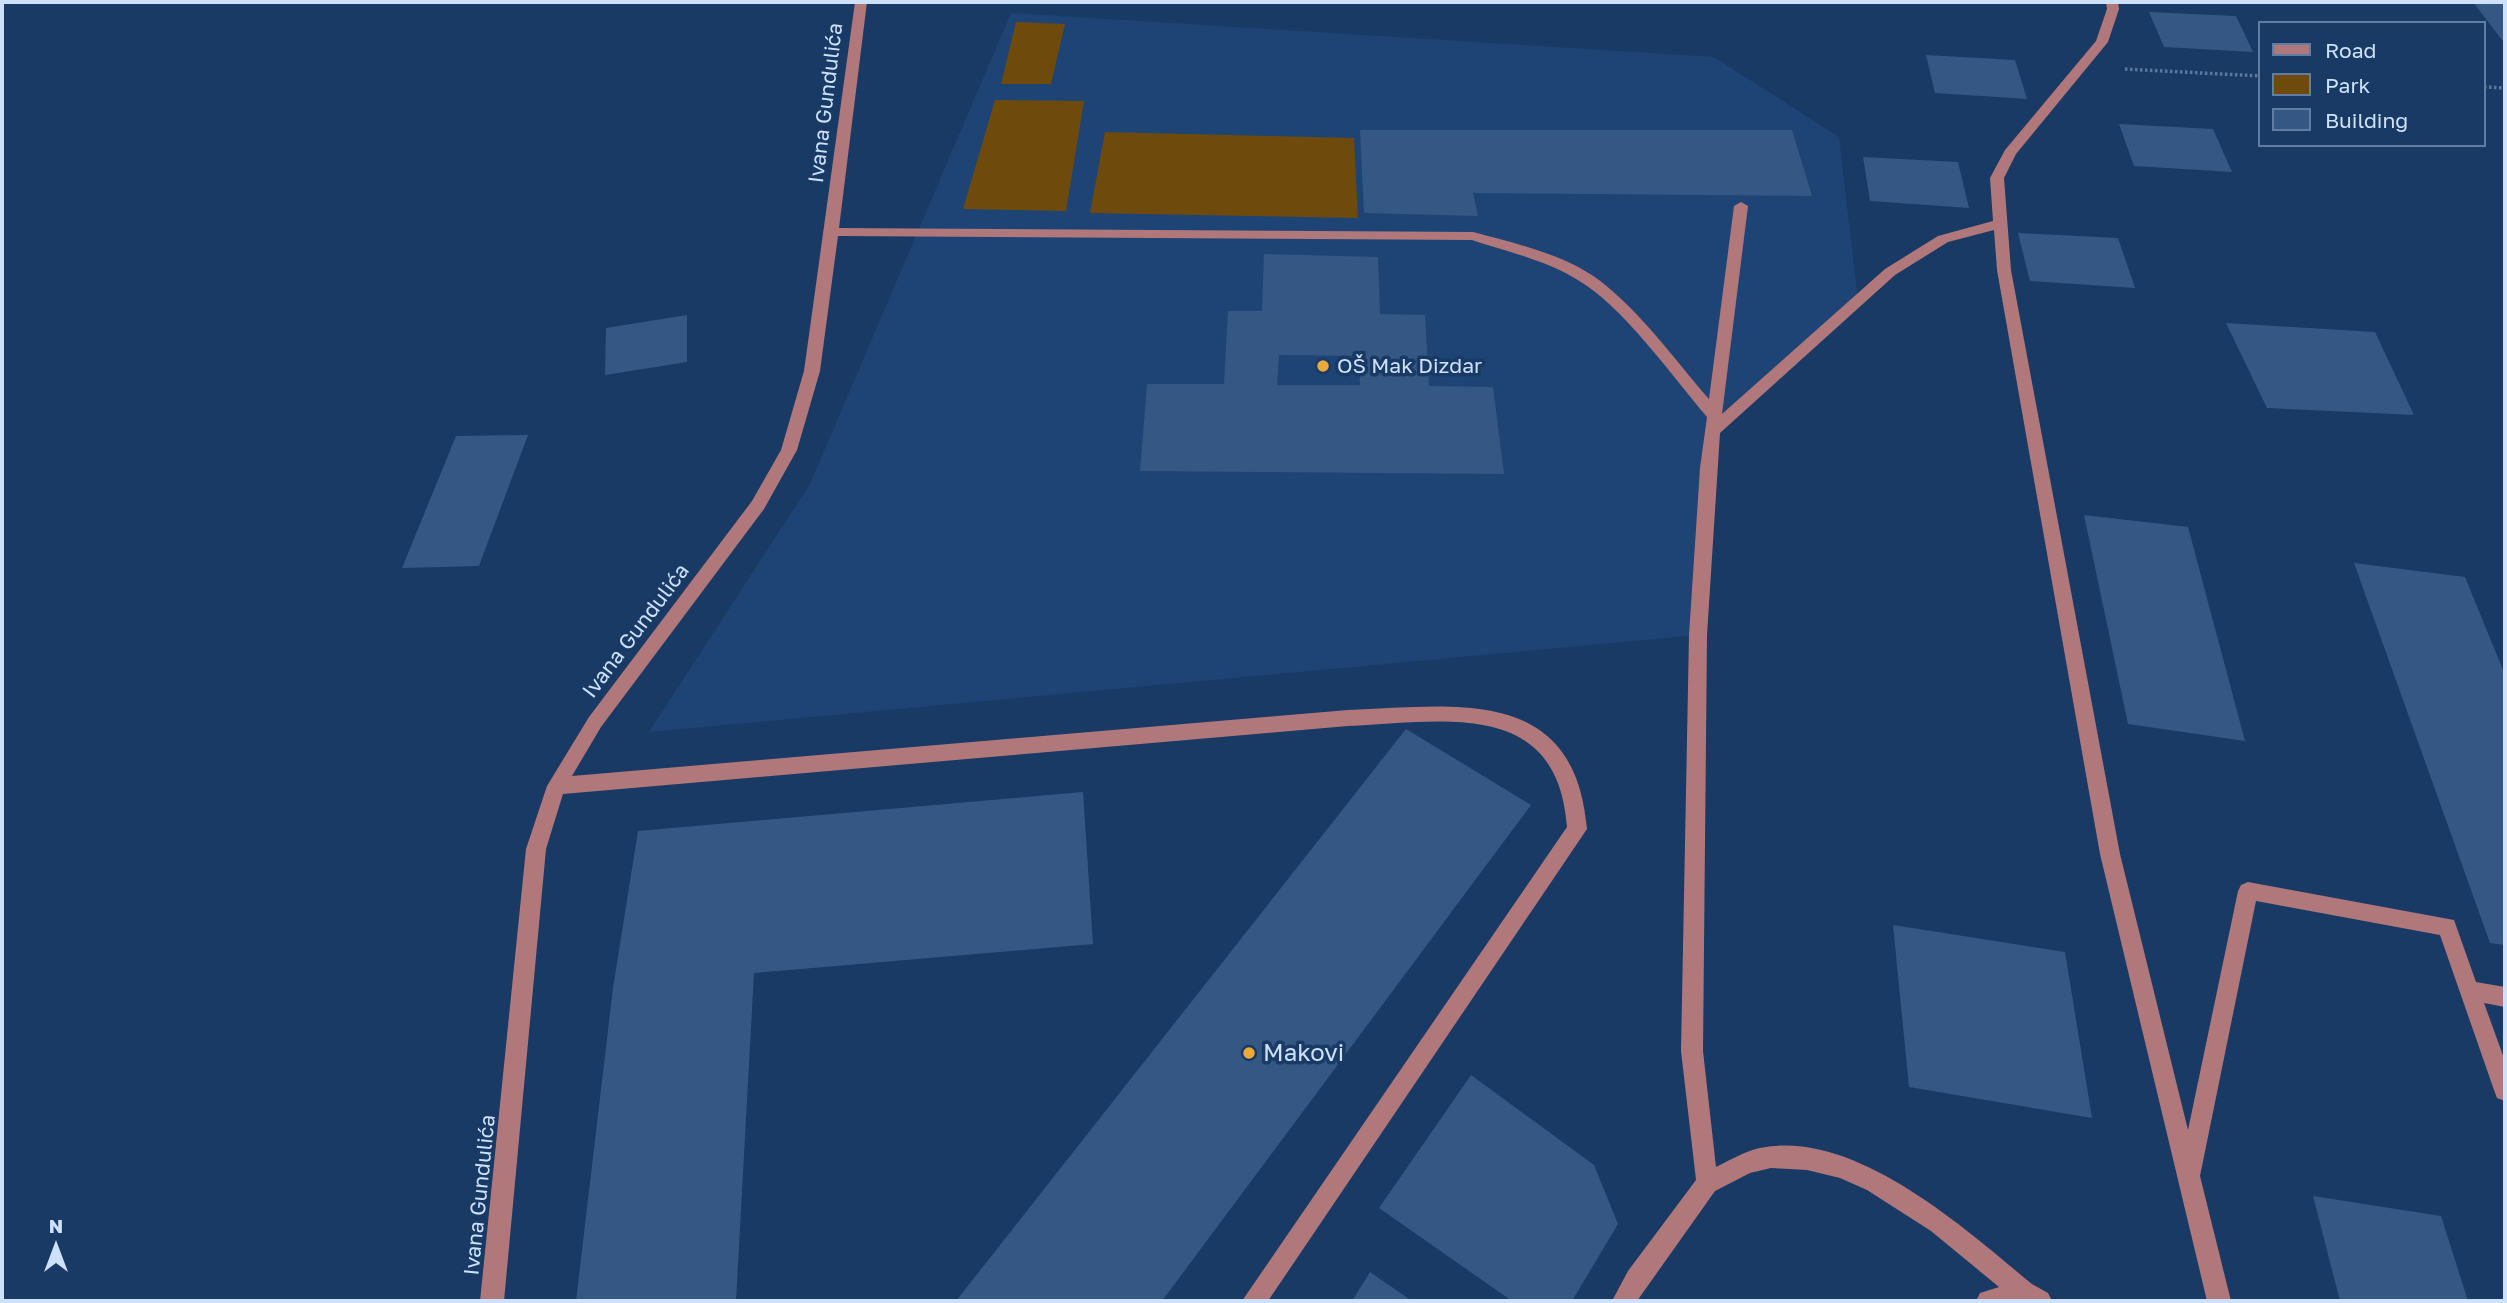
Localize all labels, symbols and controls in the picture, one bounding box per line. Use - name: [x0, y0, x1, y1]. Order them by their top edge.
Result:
- street label: Ivana Gundulića: [804, 21, 848, 185]
- legend: [2258, 21, 2486, 147]
- text: Road: [2325, 37, 2376, 63]
- text: Park: [2325, 72, 2370, 98]
- text: Building: [2325, 107, 2408, 133]
- place label: OŠ Mak Dizdar: [1337, 353, 1482, 379]
- marker: OŠ Mak Dizdar: [1315, 358, 1331, 374]
- street label: Ivana Gundulića: [577, 559, 695, 703]
- place label: Makovi: [1263, 1039, 1344, 1067]
- marker: Makovi: [1241, 1045, 1257, 1061]
- street label: Ivana Gundulića: [459, 1113, 501, 1277]
- north arrow: [21, 1212, 91, 1282]
- text: N: [49, 1214, 63, 1237]

